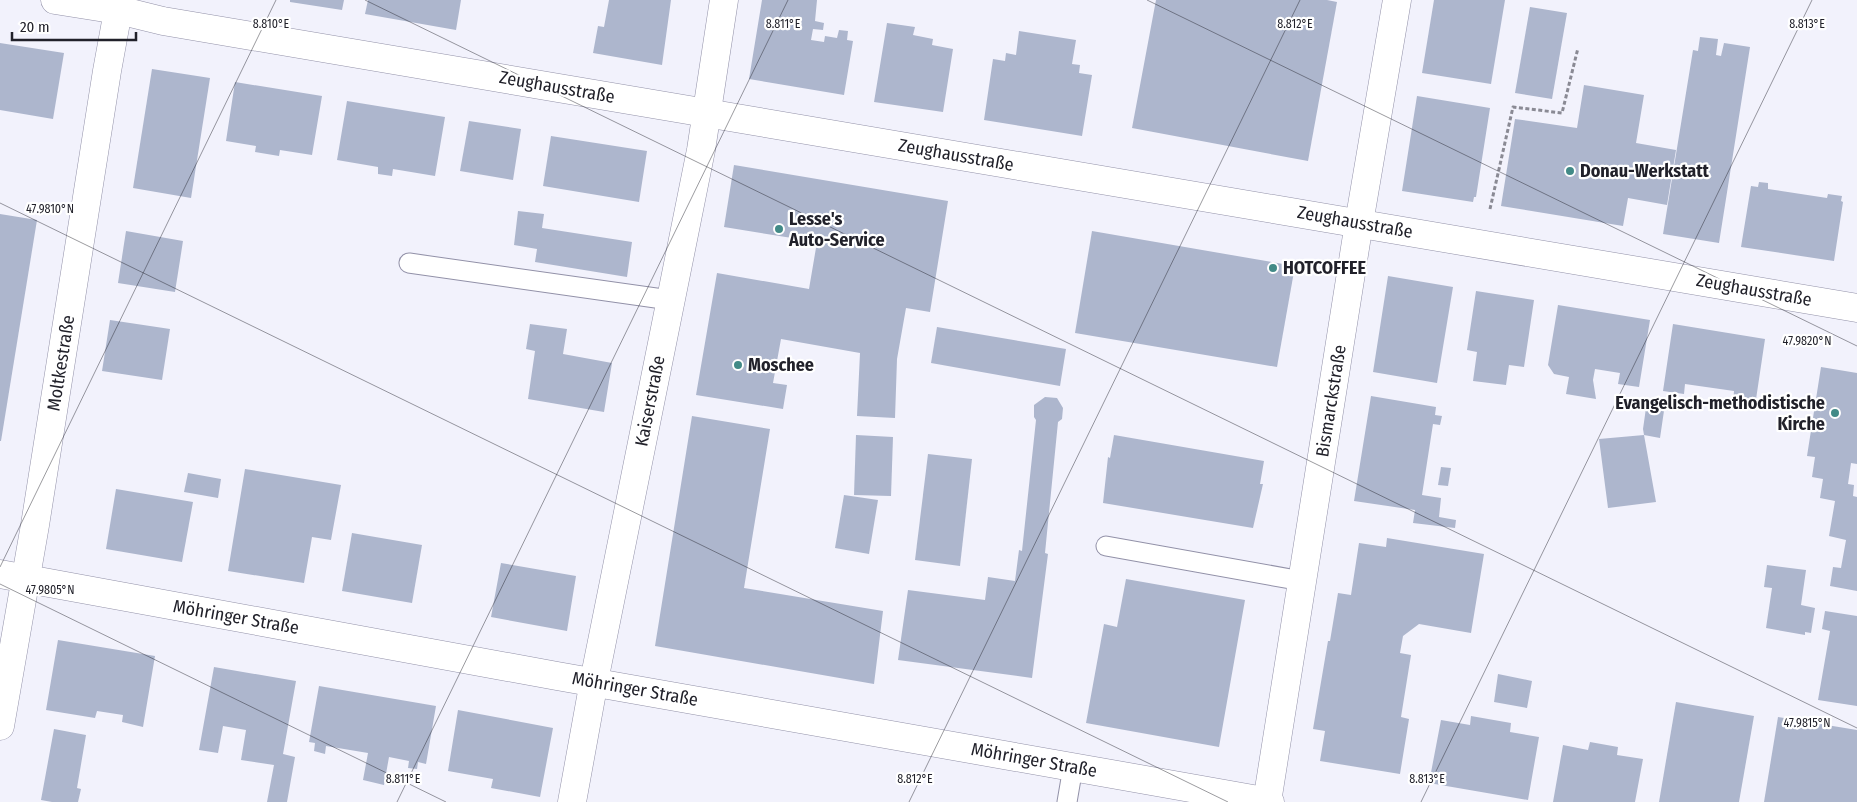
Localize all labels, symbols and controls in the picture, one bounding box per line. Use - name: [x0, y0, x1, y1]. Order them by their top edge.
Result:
- scale bar: [12, 10, 136, 42]
- text: 8.810°E: [253, 17, 290, 31]
- text: 8.811°E: [766, 17, 801, 31]
- text: 8.812°E: [1277, 17, 1313, 31]
- text: 8.813°E: [1789, 17, 1825, 31]
- text: 20 m: [20, 18, 50, 36]
- street label: Zeughausstraße: [498, 66, 616, 108]
- street label: Zeughausstraße: [897, 134, 1015, 176]
- place label: Donau-Werkstatt: [1580, 160, 1710, 182]
- marker: Donau-Werkstatt: [1564, 165, 1576, 177]
- street label: Zeughausstraße: [1296, 201, 1414, 243]
- text: 47.9810°N: [26, 202, 74, 216]
- place label: Lesse's Auto-Service: [788, 208, 885, 251]
- marker: Lesse's Auto-Service: [773, 223, 785, 235]
- place label: HOTCOFFEE: [1283, 257, 1367, 279]
- marker: HOTCOFFEE: [1267, 262, 1279, 274]
- street label: Zeughausstraße: [1695, 269, 1813, 311]
- street label: Moltkestraße: [43, 313, 79, 412]
- text: 47.9820°N: [1783, 334, 1831, 348]
- street label: Bismarckstraße: [1311, 343, 1351, 459]
- street label: Kaiserstraße: [630, 354, 670, 448]
- place label: Moschee: [748, 354, 814, 376]
- marker: Moschee: [732, 359, 744, 371]
- place label: Evangelisch-methodistische Kirche: [1615, 392, 1825, 435]
- marker: Evangelisch-methodistische Kirche: [1829, 407, 1841, 419]
- text: 47.9805°N: [25, 583, 75, 597]
- street label: Möhringer Straße: [171, 595, 301, 639]
- street label: Möhringer Straße: [570, 667, 700, 711]
- text: 47.9815°N: [1783, 716, 1831, 730]
- street label: Möhringer Straße: [969, 738, 1099, 782]
- text: 8.811°E: [386, 772, 421, 786]
- text: 8.812°E: [897, 772, 933, 786]
- text: 8.813°E: [1409, 772, 1445, 786]

